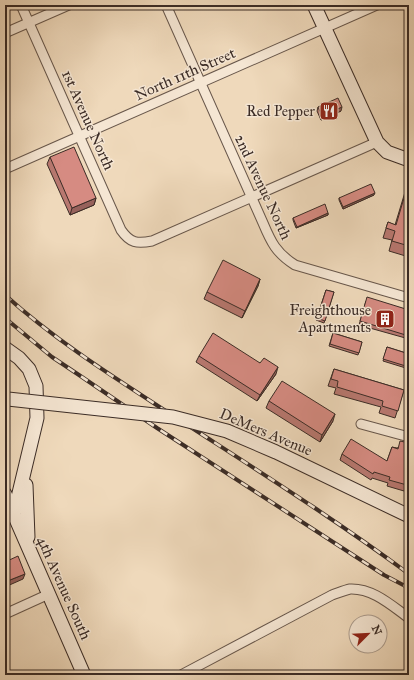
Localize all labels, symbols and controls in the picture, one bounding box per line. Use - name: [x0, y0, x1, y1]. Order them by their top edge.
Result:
- street label: North 11th Street: [132, 43, 239, 104]
- street label: 1st Avenue North: [58, 67, 118, 173]
- restaurant icon: Red Pepper: [318, 100, 340, 122]
- place label: Red Pepper: [246, 102, 315, 120]
- street label: 2nd Avenue North: [231, 132, 296, 243]
- place label: Freighthouse Apartments: [289, 301, 371, 336]
- building icon: Freighthouse Apartments: [374, 308, 396, 330]
- street label: DeMers Avenue: [217, 404, 315, 460]
- street label: 4th Avenue South: [33, 533, 95, 643]
- north arrow: [348, 614, 388, 654]
- text: N: [369, 623, 385, 638]

